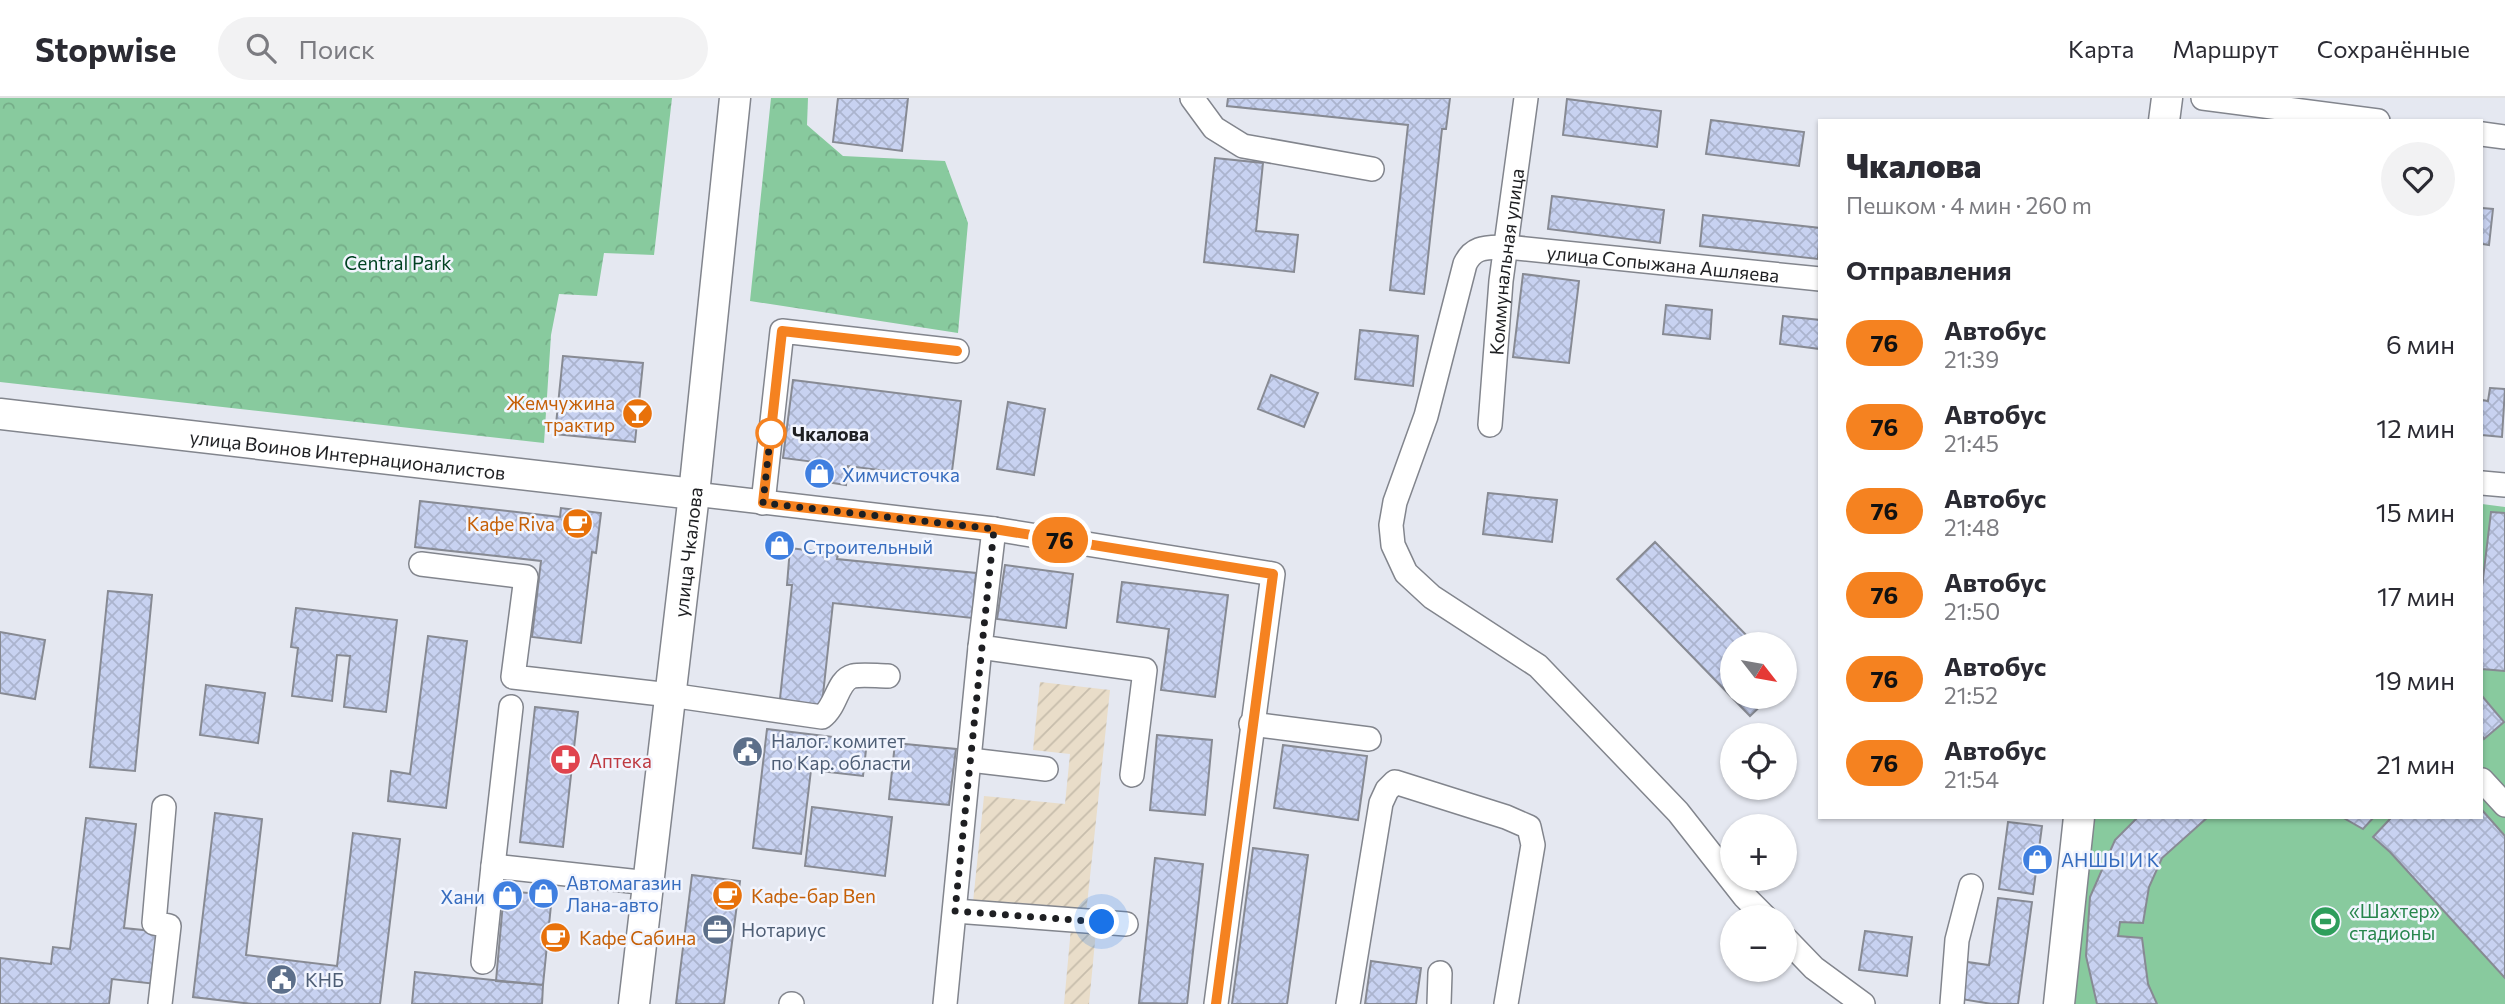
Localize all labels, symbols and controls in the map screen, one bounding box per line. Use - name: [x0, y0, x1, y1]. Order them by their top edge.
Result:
- search box: [218, 17, 708, 80]
- text: Stopwise: [35, 28, 176, 69]
- icon: search: [242, 29, 280, 67]
- text: Поиск: [298, 33, 375, 64]
- text: Карта: [2068, 34, 2134, 63]
- text: Маршрут: [2172, 34, 2279, 63]
- text: Сохранённые: [2317, 34, 2470, 63]
- button: heart: [2381, 142, 2455, 216]
- text: Чкалова: [1846, 144, 1981, 185]
- street label: Коммунальная улица: [1484, 167, 1528, 356]
- text: Пешком · 4 мин · 260 m: [1846, 191, 2092, 219]
- street label: улица Сопыжана Ашляева: [1546, 240, 1781, 286]
- park label: Central Park: [344, 251, 452, 274]
- text: Отправления: [1846, 254, 2012, 285]
- text: Автобус: [1944, 314, 2046, 345]
- text: 76: [1871, 328, 1898, 357]
- text: 6 мин: [2386, 328, 2455, 359]
- text: 21:39: [1944, 345, 1999, 373]
- place label: Жемчужина трактир: [506, 391, 615, 436]
- bar icon: Жемчужина трактир: [621, 396, 655, 430]
- text: Автобус: [1944, 398, 2046, 429]
- text: 76: [1871, 412, 1898, 441]
- text: 12 мин: [2376, 412, 2455, 443]
- marker: Чкалова: [756, 418, 786, 448]
- place label: Чкалова: [792, 422, 869, 445]
- street label: улица Воинов Интернационалистов: [189, 424, 507, 484]
- text: 21:45: [1944, 429, 1999, 457]
- shop icon: Химчисточка: [802, 457, 836, 491]
- place label: Химчисточка: [842, 463, 960, 486]
- text: Автобус: [1944, 482, 2046, 513]
- street label: улица Чкалова: [668, 486, 706, 618]
- text: 76: [1871, 496, 1898, 525]
- text: 15 мин: [2376, 496, 2455, 527]
- cafe icon: Кафе Riva: [561, 506, 595, 540]
- place label: Кафе Riva: [467, 512, 555, 535]
- text: 21:48: [1944, 513, 2000, 541]
- line badge: 76: [1028, 517, 1092, 563]
- text: 76: [1046, 525, 1074, 554]
- shop icon: Строительный: [763, 529, 797, 563]
- place label: Строительный: [803, 535, 933, 558]
- text: Автобус: [1944, 566, 2046, 597]
- text: 76: [1871, 580, 1898, 609]
- text: 17 мин: [2377, 580, 2455, 611]
- text: 21:50: [1944, 597, 2000, 625]
- north arrow: [1720, 632, 1797, 709]
- map controls: [1720, 632, 1797, 982]
- text: Автобус: [1944, 650, 2046, 681]
- text: 76: [1871, 664, 1898, 693]
- text: 19 мин: [2375, 664, 2455, 695]
- text: 21:52: [1944, 681, 1998, 709]
- button: locate: [1720, 723, 1797, 800]
- place label: Налог. комитет по Кар. области: [771, 729, 911, 774]
- public building icon: Налог. комитет по Кар. области: [731, 734, 765, 768]
- text: Автобус: [1944, 734, 2046, 765]
- pharmacy icon: Аптека: [549, 743, 583, 777]
- text: 76: [1871, 748, 1898, 777]
- text: 21 мин: [2376, 748, 2455, 779]
- place label: Аптека: [589, 749, 652, 772]
- text: 21:54: [1944, 765, 1999, 793]
- button: +: [1720, 814, 1797, 891]
- shop icon: АНШЫ И К: [2021, 842, 2055, 876]
- place label: АНШЫ И К: [2061, 848, 2160, 871]
- place label: Автомагазин Лана-авто: [566, 871, 682, 916]
- shop icon: Автомагазин Лана-авто: [526, 876, 560, 910]
- cafe icon: Кафе-бар Ben: [711, 878, 745, 912]
- shop icon: Хани: [491, 879, 525, 913]
- place label: Кафе-бар Ben: [751, 884, 876, 907]
- place label: Хани: [441, 885, 485, 908]
- place label: «Шахтер» стадионы: [2349, 899, 2440, 944]
- your location: [1084, 904, 1119, 939]
- sports icon: «Шахтер» стадионы: [2309, 904, 2343, 938]
- button: −: [1720, 905, 1797, 982]
- office icon: Нотариус: [701, 912, 735, 946]
- place label: Нотариус: [741, 918, 826, 941]
- cafe icon: Кафе Сабина: [539, 920, 573, 954]
- place label: Кафе Сабина: [579, 926, 696, 949]
- public building icon: КНБ: [265, 962, 299, 996]
- place label: КНБ: [305, 968, 344, 991]

